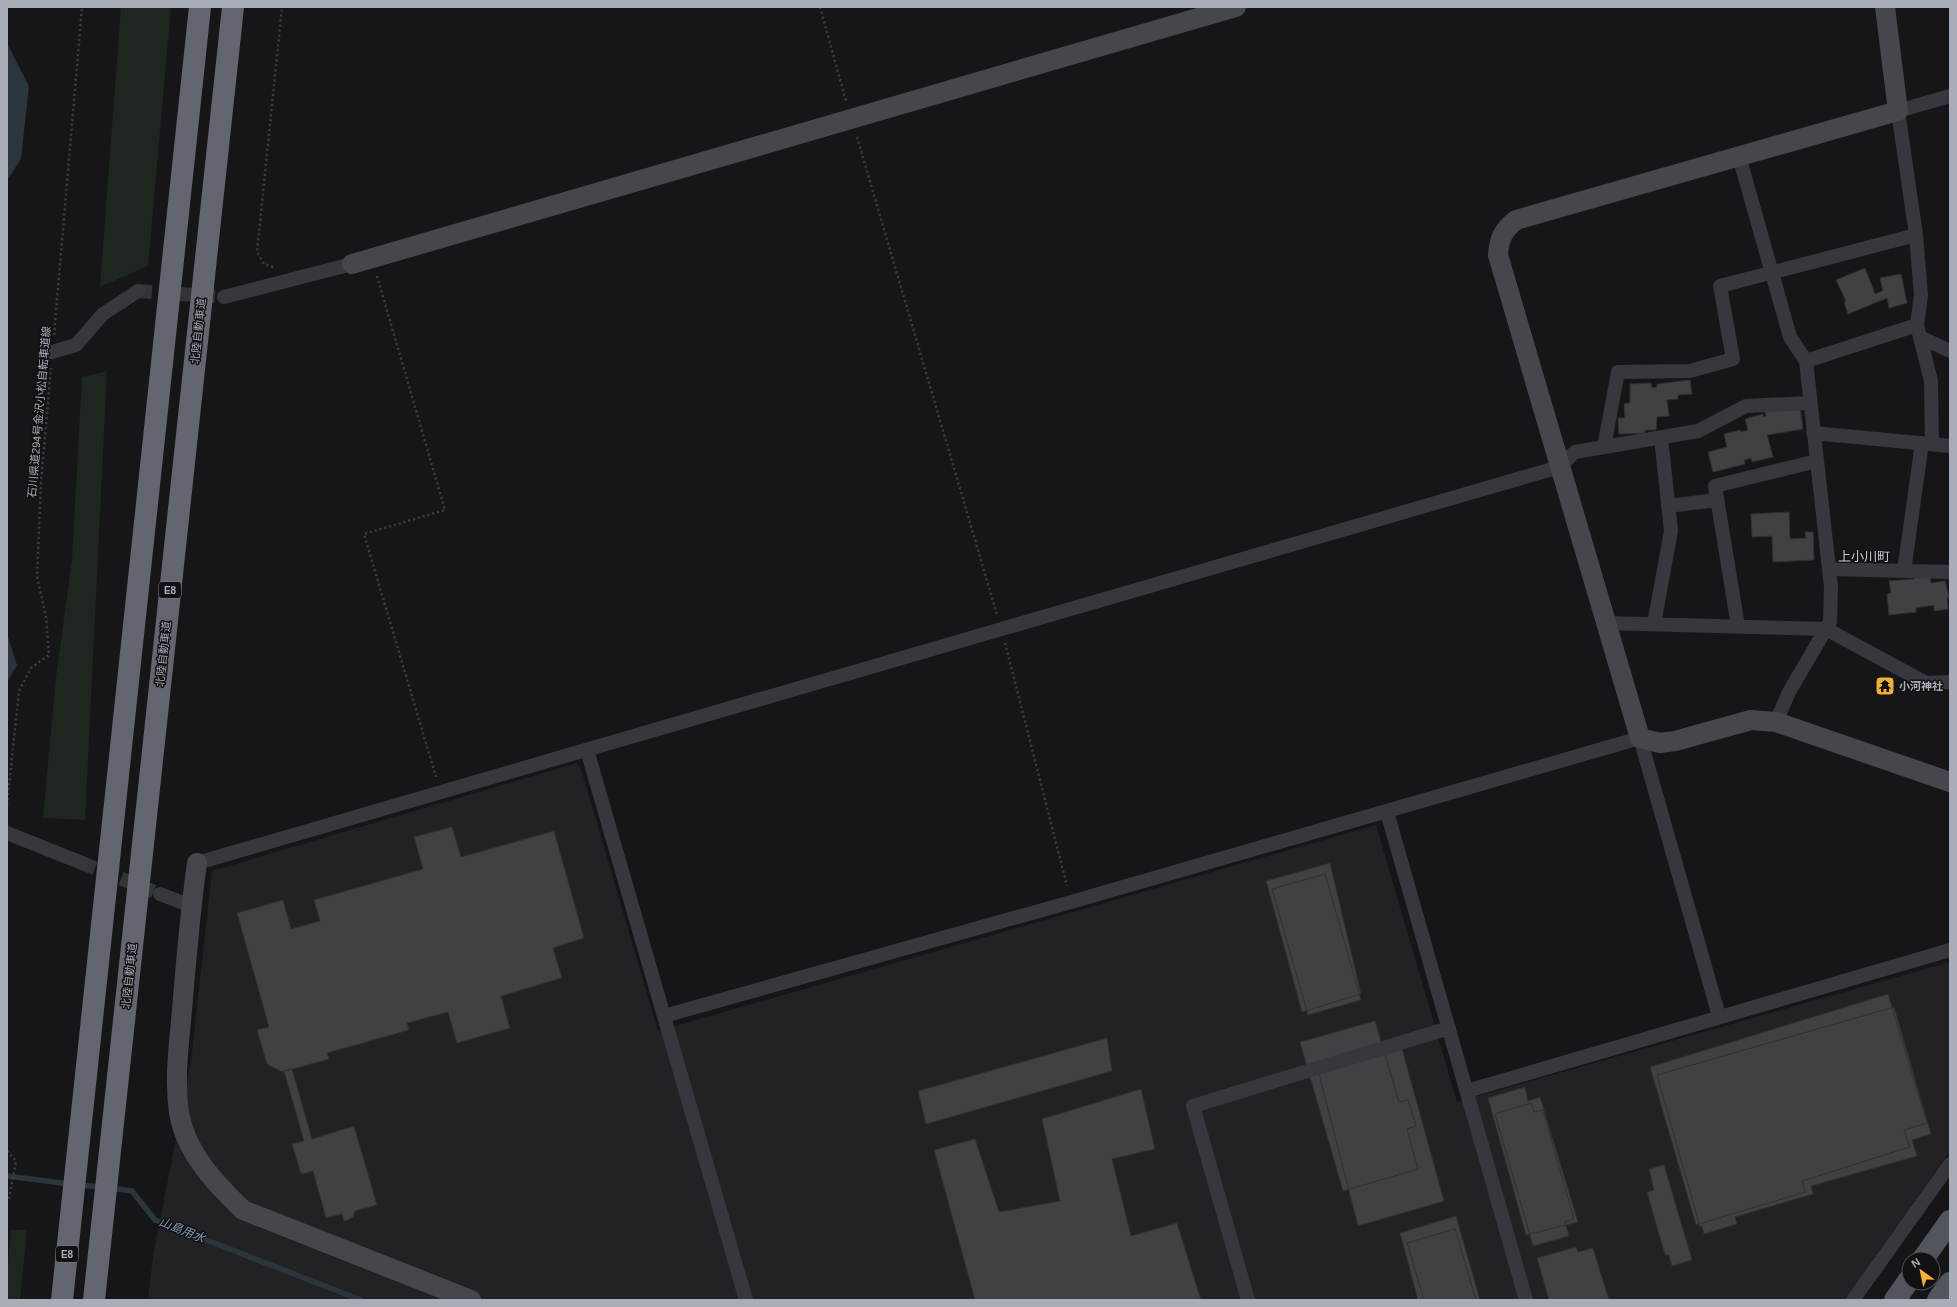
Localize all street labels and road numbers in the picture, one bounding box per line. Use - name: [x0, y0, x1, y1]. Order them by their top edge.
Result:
- street label: 北陸自動車道: [189, 298, 207, 364]
- street label: 石川県道294号金沢小松自転車道線: [26, 326, 52, 498]
- road number: E8: [159, 582, 181, 598]
- street label: 北陸自動車道: [154, 621, 172, 687]
- street label: 北陸自動車道: [120, 943, 138, 1009]
- road number: E8: [56, 1246, 78, 1262]

